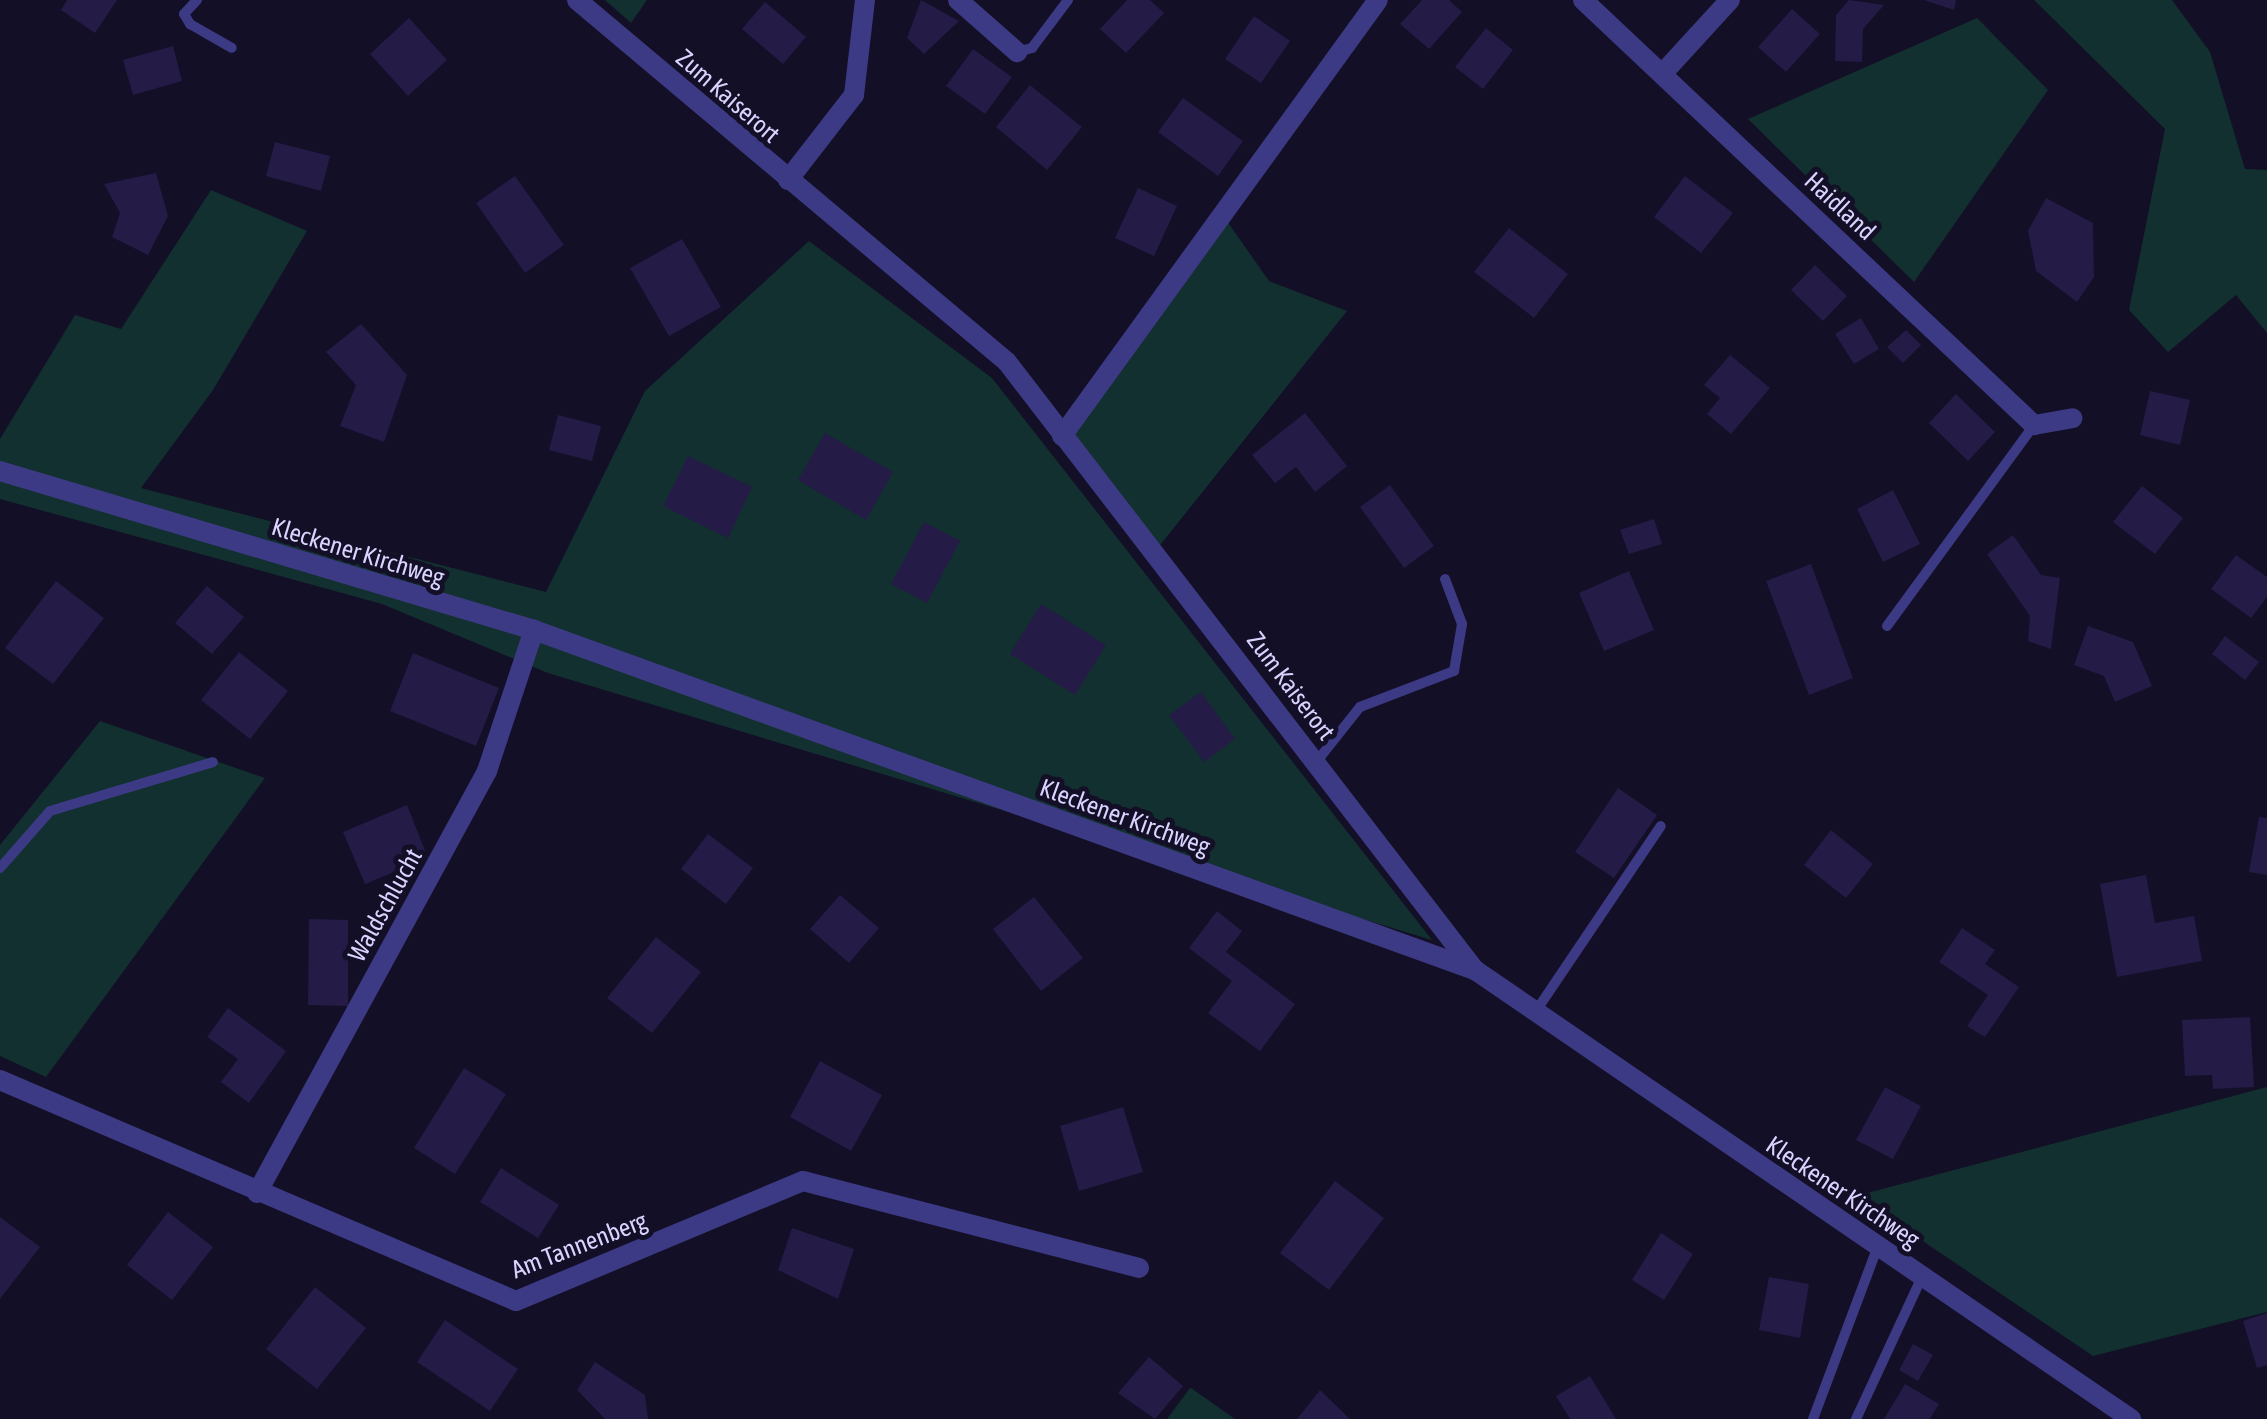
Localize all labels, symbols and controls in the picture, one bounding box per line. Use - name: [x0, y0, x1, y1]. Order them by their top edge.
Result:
- street label: Zum Kaiserort: [670, 43, 786, 149]
- street label: Haidland: [1798, 166, 1882, 246]
- street label: Kleckener Kirchweg: [268, 512, 448, 592]
- street label: Zum Kaiserort: [1241, 626, 1341, 746]
- street label: Kleckener Kirchweg: [1036, 772, 1214, 862]
- street label: Waldschlucht: [342, 843, 428, 967]
- street label: Kleckener Kirchweg: [1761, 1130, 1925, 1254]
- street label: Am Tannenberg: [507, 1205, 651, 1285]

